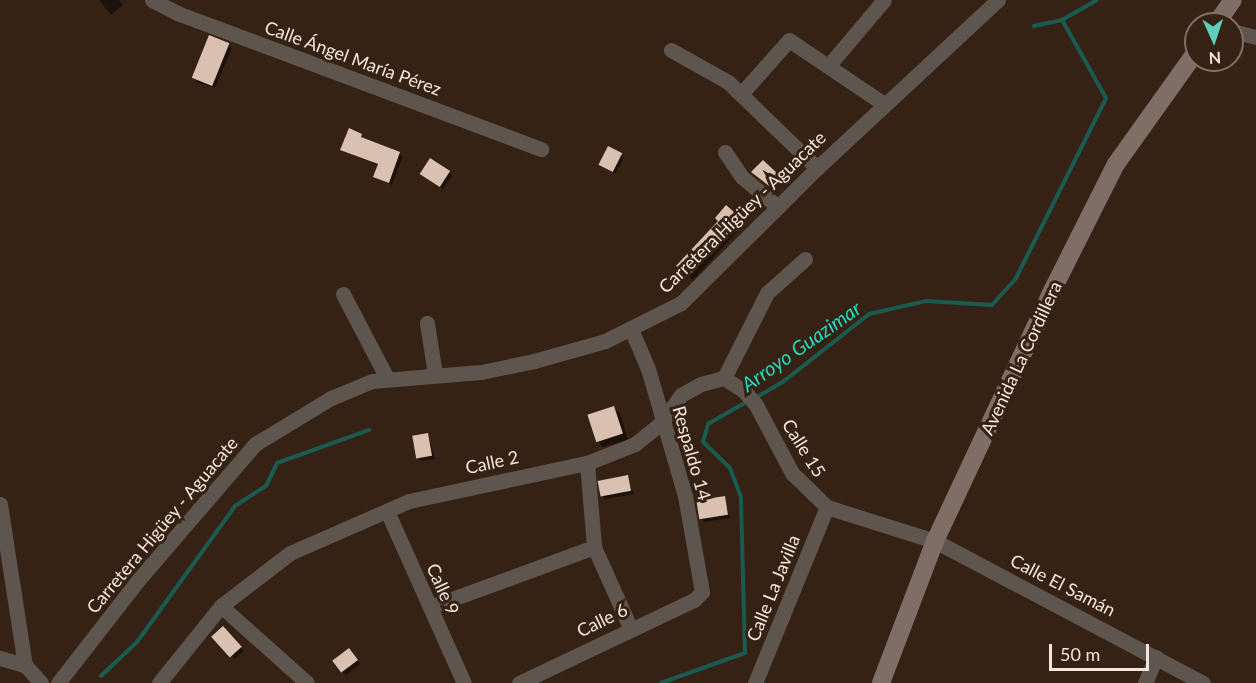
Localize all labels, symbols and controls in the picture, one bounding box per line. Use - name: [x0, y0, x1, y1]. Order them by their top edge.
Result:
- north arrow: [1184, 12, 1244, 72]
- street label: Calle Ángel María Pérez: [262, 16, 444, 100]
- text: N: [1208, 49, 1222, 68]
- street label: Carretera Higüey - Aguacate: [654, 126, 830, 298]
- street label: Avenida La Cordillera: [976, 278, 1066, 438]
- water label: Arroyo Guazimar: [737, 296, 865, 396]
- street label: Respaldo 14: [668, 403, 716, 503]
- street label: Calle 15: [778, 415, 830, 481]
- street label: Carretera Higüey - Aguacate: [82, 432, 242, 618]
- street label: Calle 2: [463, 446, 521, 478]
- street label: Calle La Javilla: [742, 531, 804, 645]
- street label: Calle El Samán: [1007, 549, 1119, 621]
- street label: Calle 9: [422, 560, 464, 618]
- street label: Calle 6: [573, 598, 631, 642]
- scale bar: [1052, 632, 1152, 670]
- text: 50 m: [1060, 643, 1100, 665]

